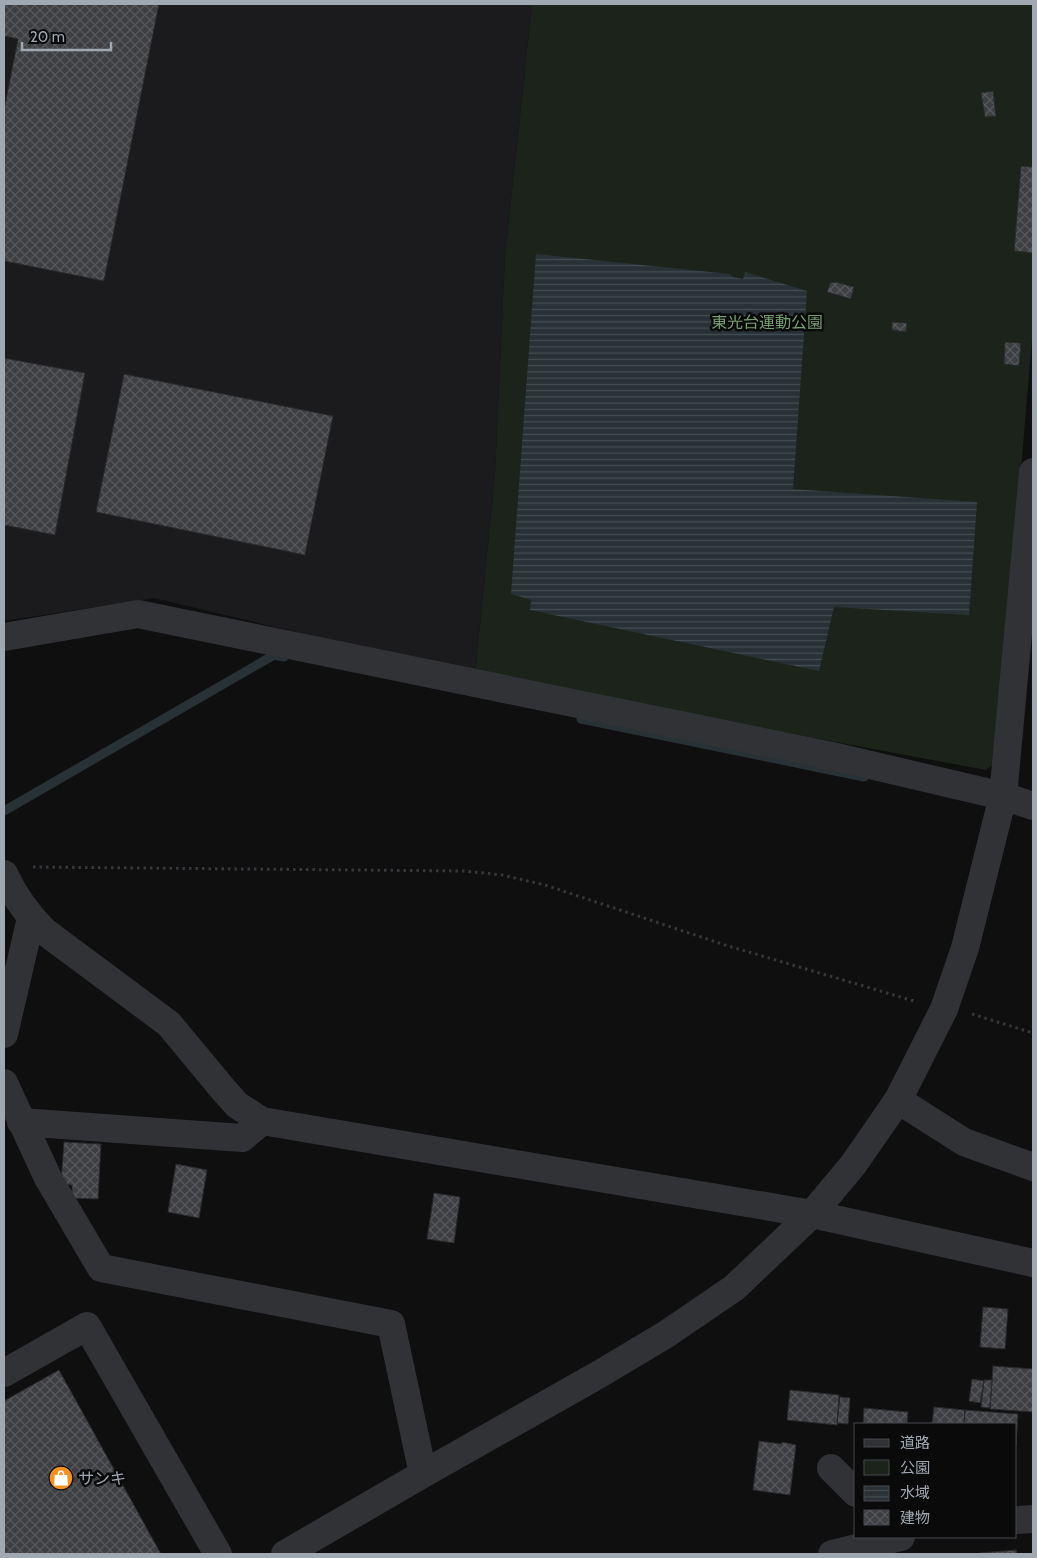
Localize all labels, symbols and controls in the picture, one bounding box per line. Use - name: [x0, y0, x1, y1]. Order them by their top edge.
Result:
- scale bar: [22, 20, 111, 52]
- text: 20 m: [30, 28, 65, 46]
- park label: 東光台運動公園: [711, 313, 823, 332]
- legend: [854, 1423, 1017, 1538]
- text: 道路: [900, 1434, 930, 1452]
- text: 公園: [900, 1459, 930, 1477]
- shop icon: サンキ: [48, 1465, 74, 1491]
- place label: サンキ: [78, 1469, 126, 1488]
- text: 水域: [900, 1484, 930, 1502]
- text: 建物: [900, 1509, 930, 1527]

